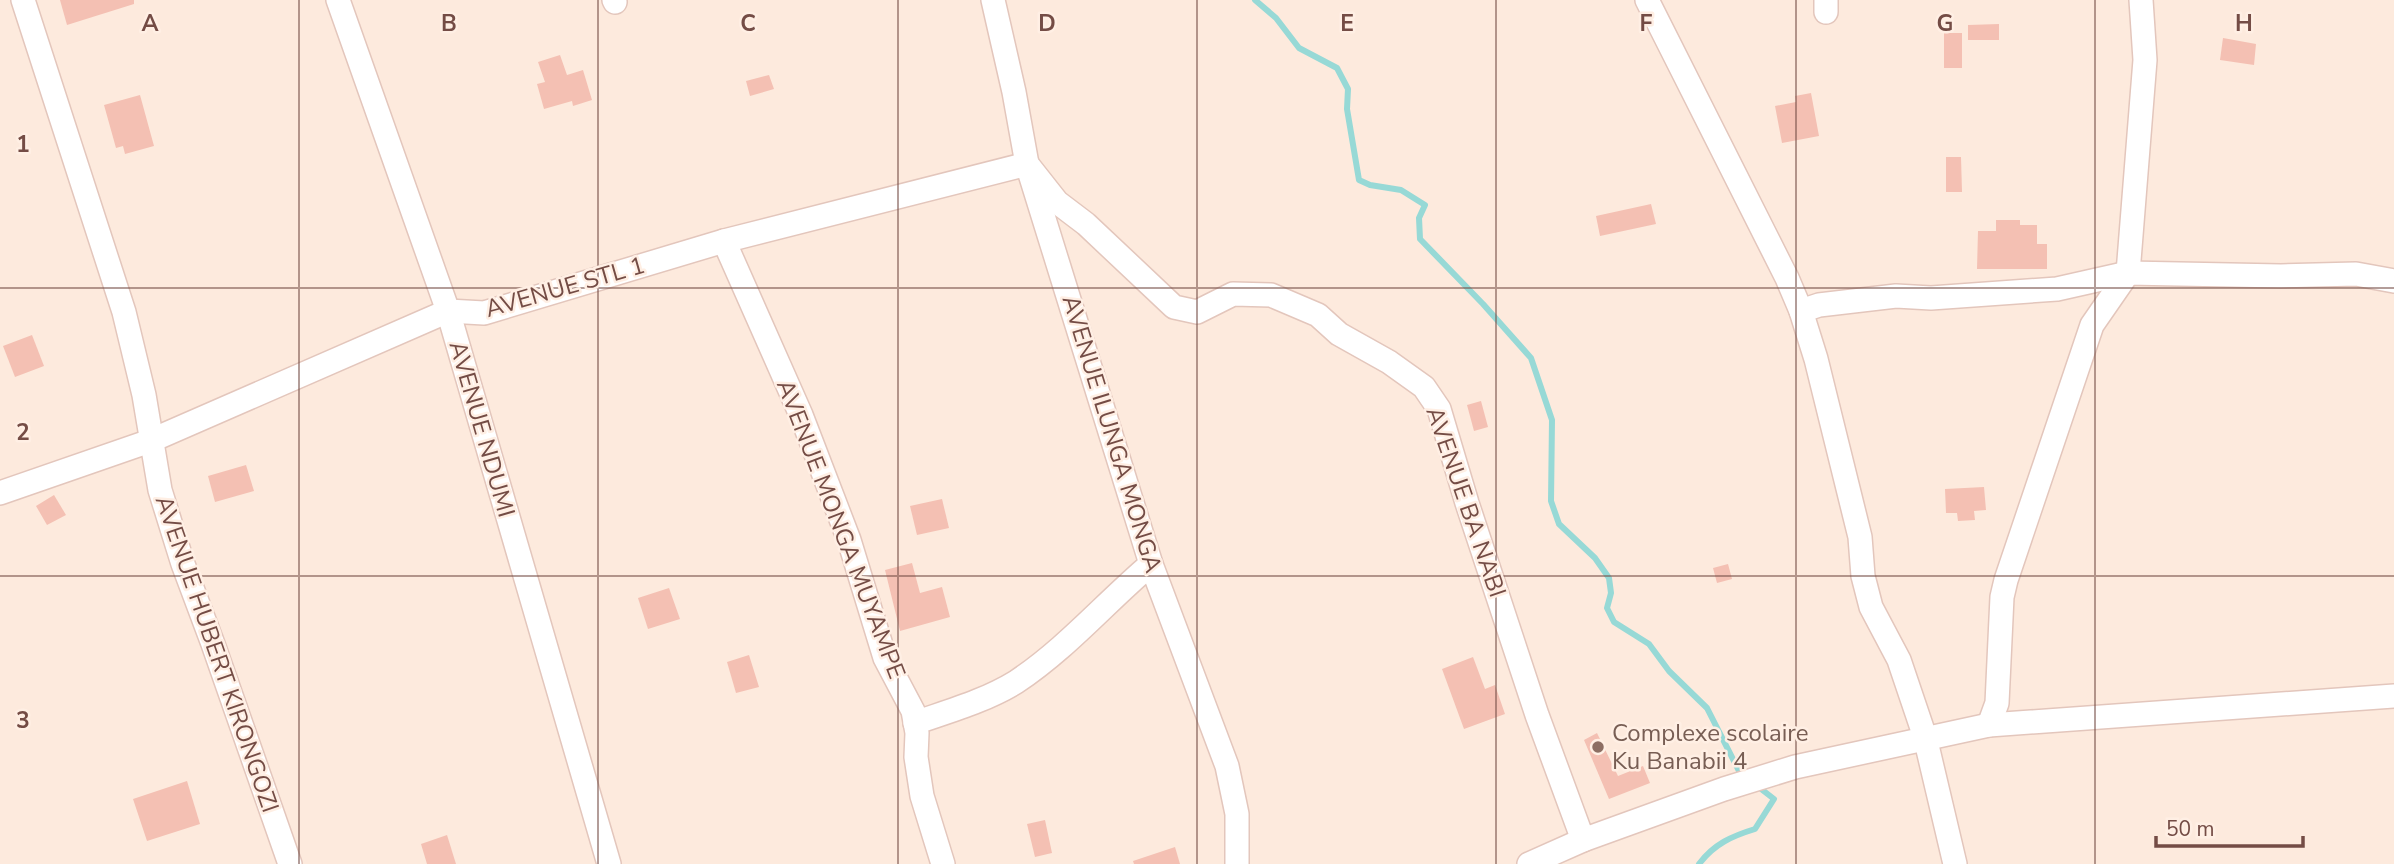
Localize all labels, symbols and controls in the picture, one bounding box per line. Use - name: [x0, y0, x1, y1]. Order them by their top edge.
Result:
- text: A: [141, 8, 159, 39]
- text: B: [441, 8, 457, 39]
- text: C: [740, 8, 756, 39]
- text: D: [1038, 8, 1056, 39]
- text: E: [1340, 8, 1354, 39]
- text: F: [1640, 8, 1653, 39]
- text: G: [1937, 8, 1953, 39]
- text: H: [2235, 8, 2253, 39]
- text: 1: [16, 129, 30, 160]
- street label: AVENUE STL 1: [481, 249, 649, 325]
- street label: AVENUE ILUNGA MONGA: [1055, 291, 1170, 577]
- street label: AVENUE NDUMI: [442, 337, 522, 521]
- street label: AVENUE MONGA MUYAMPE: [769, 375, 913, 683]
- street label: AVENUE BA NABI: [1418, 403, 1514, 601]
- text: 2: [16, 417, 30, 448]
- street label: AVENUE HUBERT KIRONGOZI: [148, 491, 286, 817]
- text: 3: [16, 705, 30, 736]
- place label: Complexe scolaire Ku Banabii 4: [1612, 717, 1808, 777]
- marker: Complexe scolaire Ku Banabii 4: [1590, 739, 1606, 755]
- scale bar: [2156, 804, 2303, 848]
- text: 50 m: [2166, 815, 2215, 843]

